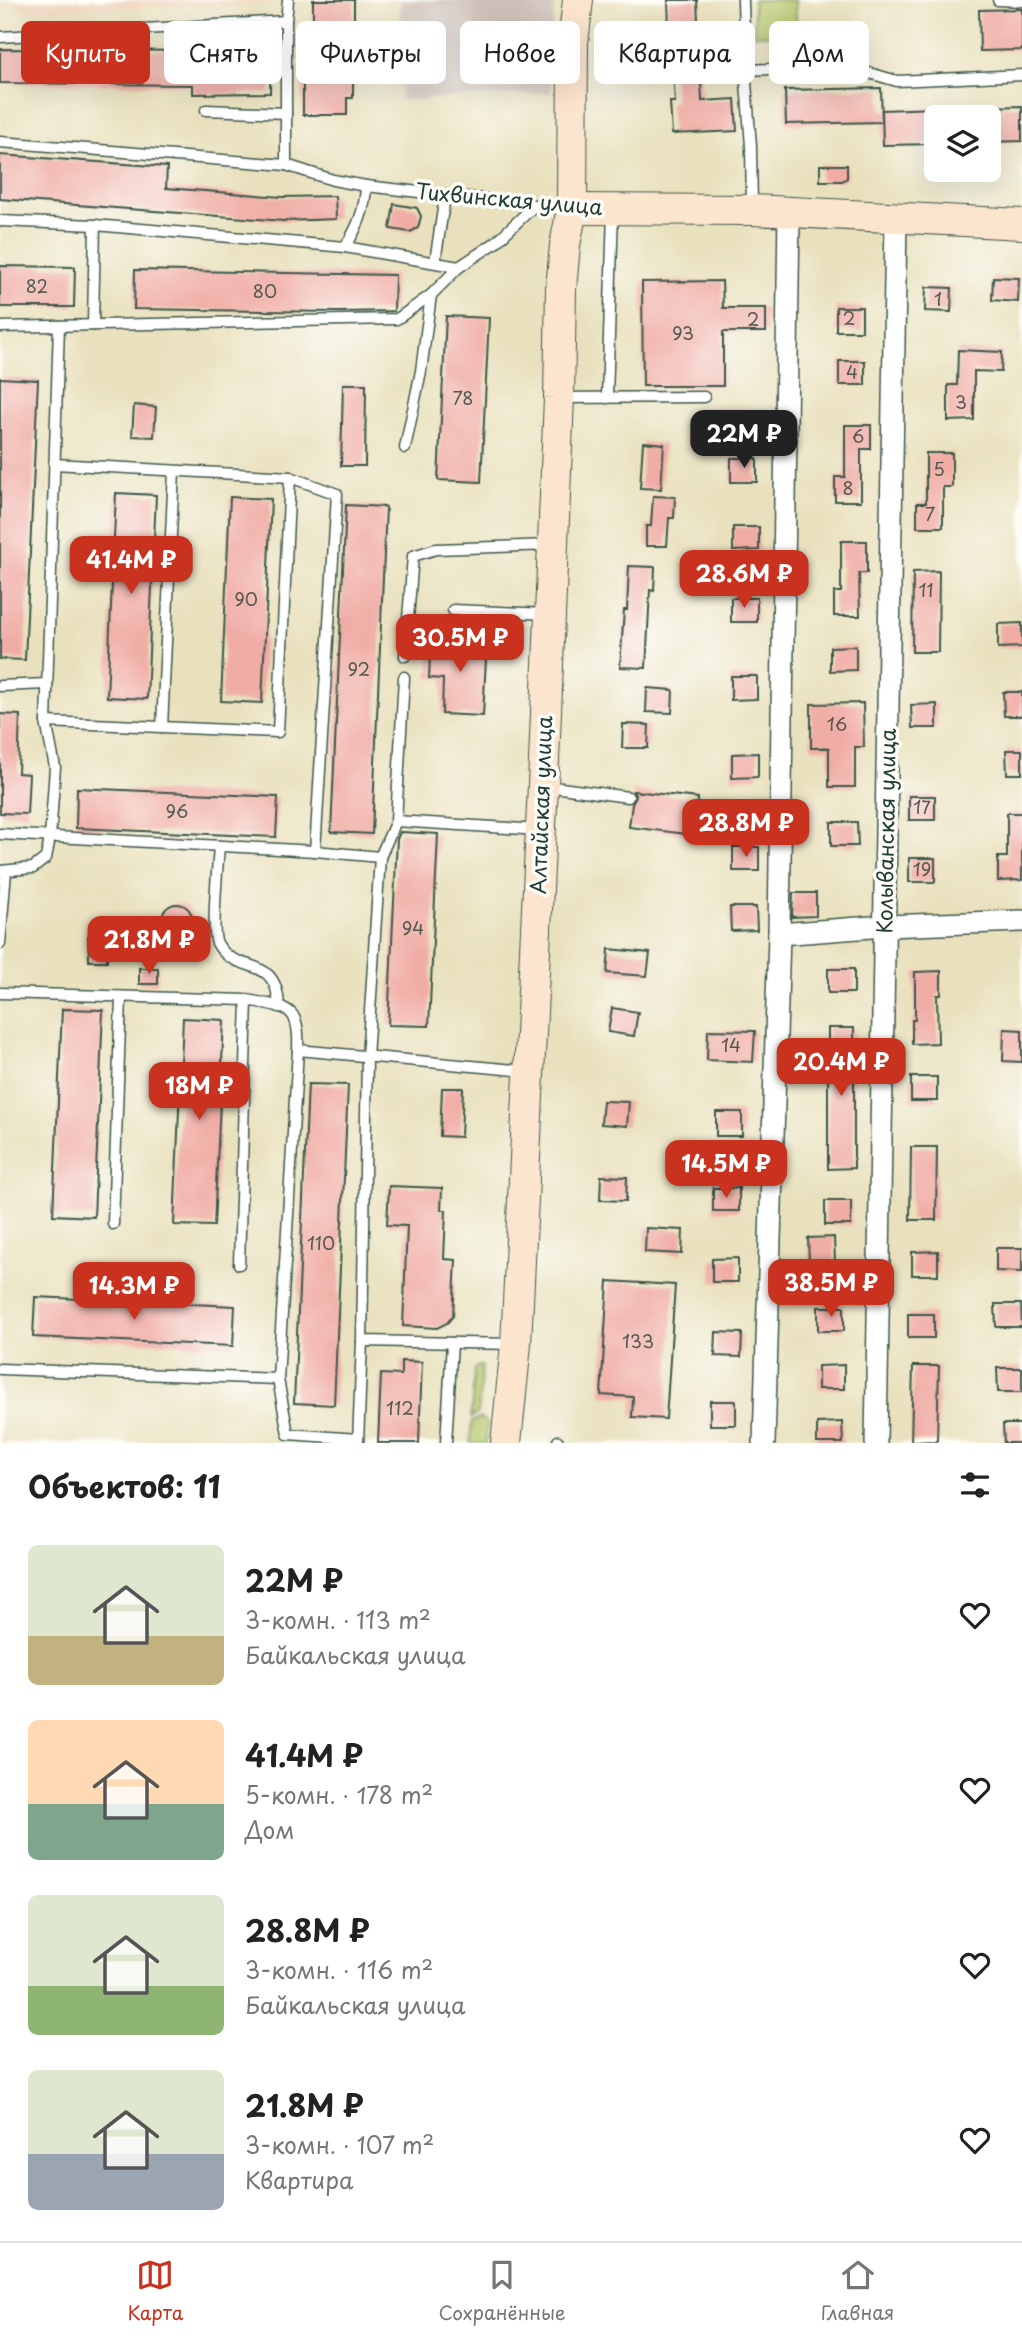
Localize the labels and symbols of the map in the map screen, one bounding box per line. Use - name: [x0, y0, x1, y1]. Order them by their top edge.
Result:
- street label: Тихвинская улица: [414, 174, 605, 222]
- house number: 82: [26, 272, 48, 299]
- house number: 80: [253, 277, 277, 304]
- house number: 1: [934, 285, 942, 312]
- house number: 2: [843, 304, 855, 331]
- house number: 2: [747, 305, 759, 332]
- house number: 93: [672, 319, 694, 346]
- house number: 4: [846, 358, 858, 385]
- house number: 78: [453, 384, 474, 411]
- house number: 3: [955, 388, 967, 415]
- pin: 22M ₽: [695, 410, 793, 470]
- house number: 6: [852, 422, 864, 449]
- house number: 5: [933, 455, 945, 482]
- house number: 8: [842, 474, 854, 501]
- house number: 7: [925, 500, 935, 527]
- pin: 41.4M ₽: [66, 536, 196, 596]
- pin: 28.6M ₽: [679, 550, 809, 610]
- house number: 11: [918, 576, 934, 603]
- house number: 90: [234, 585, 258, 612]
- pin: 30.5M ₽: [395, 614, 525, 674]
- house number: 92: [348, 655, 370, 682]
- house number: 16: [827, 710, 847, 737]
- street label: Алтайская улица: [521, 714, 559, 895]
- street label: Колыванская улица: [867, 727, 903, 934]
- house number: 17: [913, 793, 931, 820]
- house number: 96: [166, 797, 188, 824]
- pin: 28.8M ₽: [681, 800, 811, 859]
- house number: 19: [913, 855, 931, 882]
- house number: 94: [402, 914, 424, 941]
- pin: 21.8M ₽: [84, 916, 214, 976]
- house number: 14: [721, 1031, 741, 1058]
- pin: 20.4M ₽: [776, 1038, 906, 1098]
- pin: 18M ₽: [150, 1062, 248, 1122]
- pin: 14.5M ₽: [661, 1140, 791, 1200]
- house number: 110: [307, 1229, 335, 1256]
- pin: 38.5M ₽: [766, 1260, 896, 1319]
- pin: 14.3M ₽: [69, 1262, 199, 1322]
- house number: 133: [622, 1327, 654, 1354]
- house number: 112: [386, 1394, 414, 1421]

